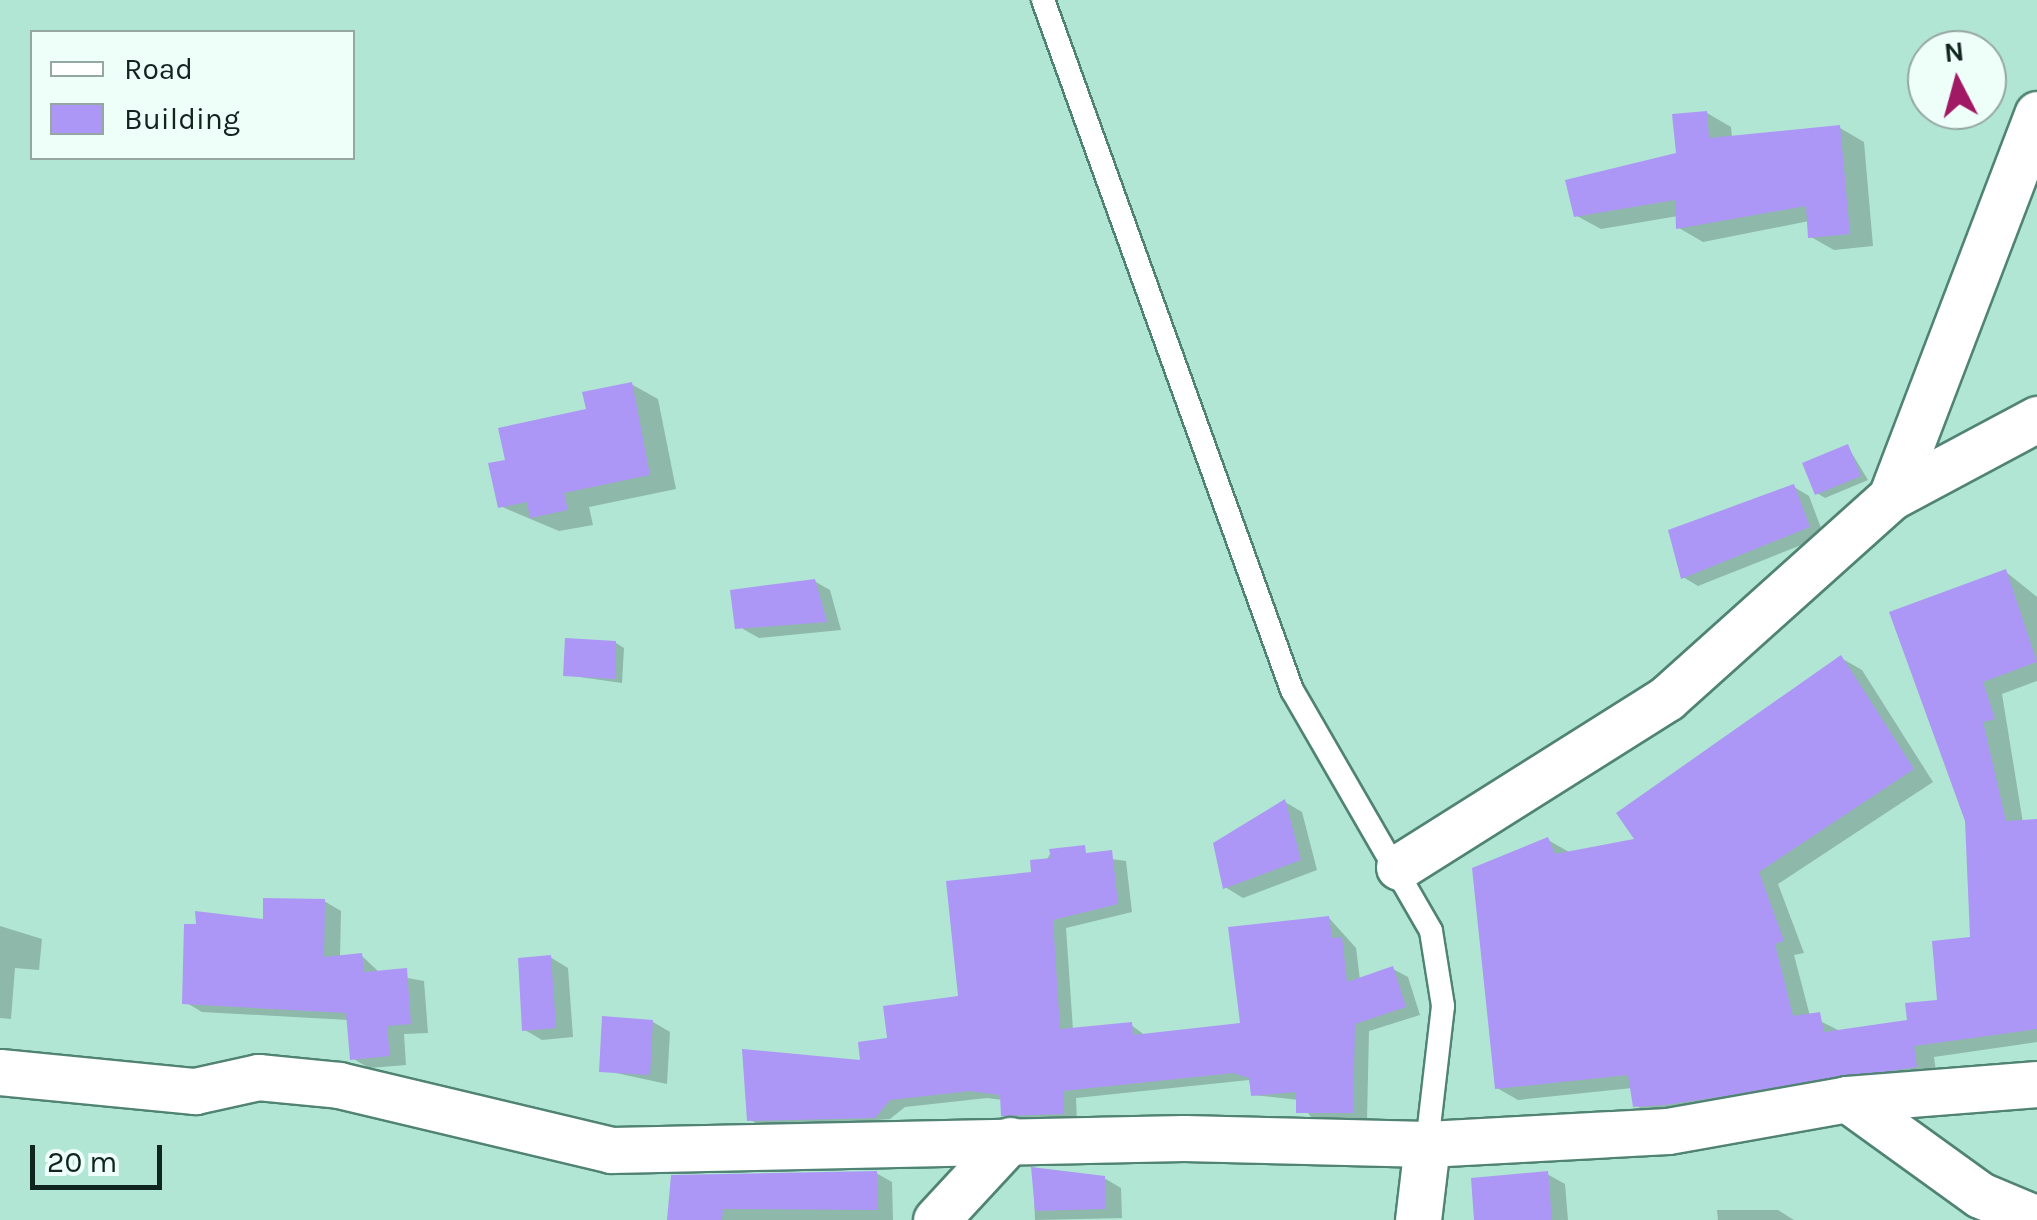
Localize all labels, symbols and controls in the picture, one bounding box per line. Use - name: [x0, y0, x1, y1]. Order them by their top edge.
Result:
- legend: [30, 30, 355, 160]
- north arrow: [1907, 30, 2007, 130]
- text: N: [1942, 34, 1966, 69]
- text: Road: [124, 51, 193, 87]
- text: Building: [124, 101, 240, 137]
- scale bar: [35, 1125, 168, 1187]
- text: 20 m: [47, 1144, 117, 1180]

